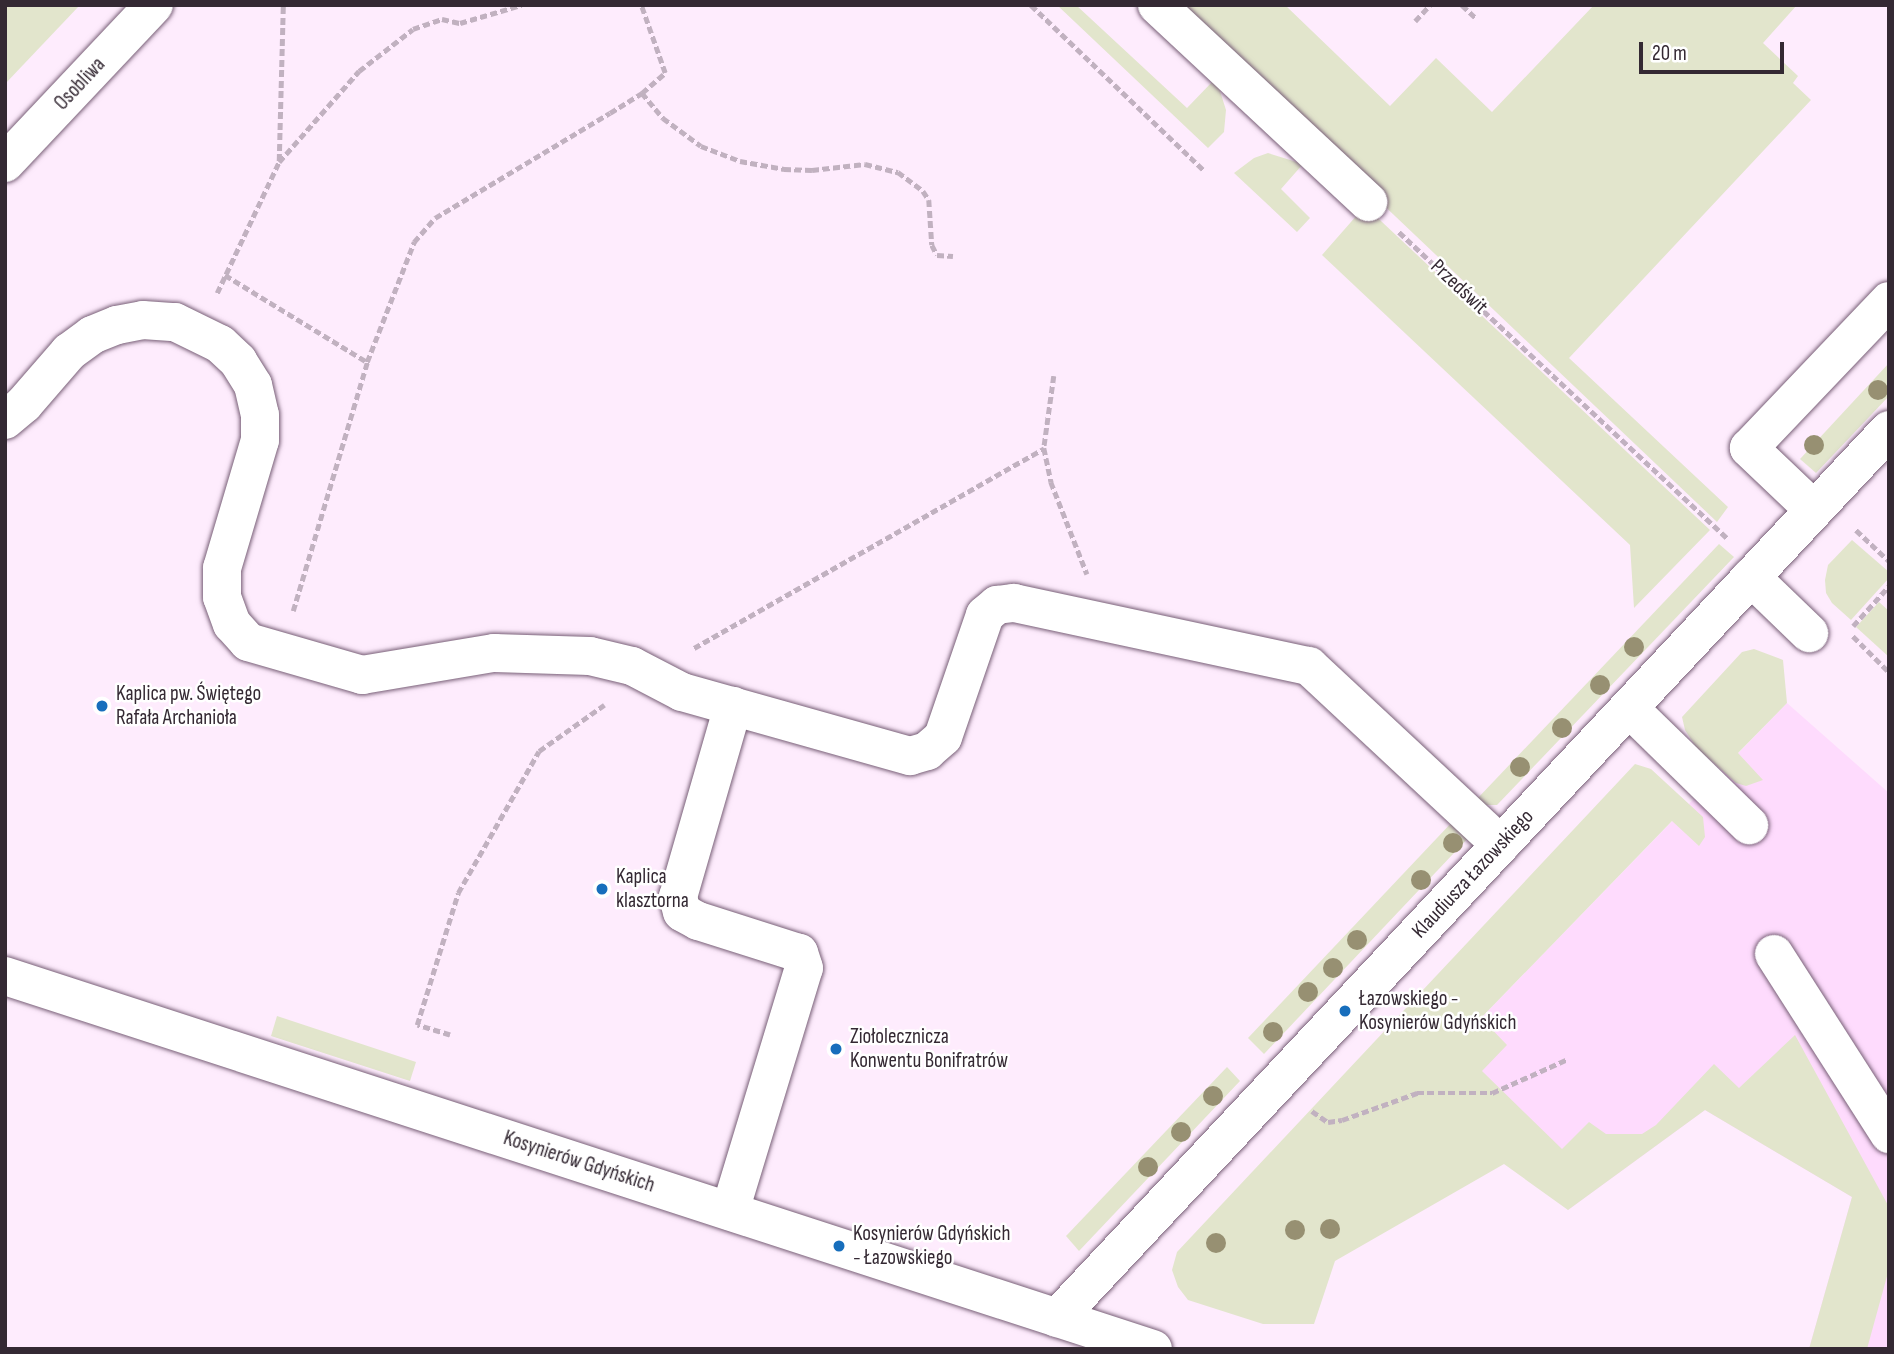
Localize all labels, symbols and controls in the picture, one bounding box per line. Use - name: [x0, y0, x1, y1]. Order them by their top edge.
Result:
- scale bar: [1642, 28, 1787, 72]
- text: 20 m: [1652, 41, 1687, 66]
- street label: Osobliwa: [49, 52, 111, 116]
- street label: Przedświt: [1425, 254, 1493, 320]
- place label: Kaplica pw. Świętego Rafała Archanioła: [116, 681, 261, 731]
- marker: Kaplica pw. Świętego Rafała Archanioła: [94, 698, 110, 714]
- street label: Klaudiusza Łazowskiego: [1407, 805, 1539, 943]
- place label: Kaplica klasztorna: [616, 864, 689, 914]
- marker: Kaplica klasztorna: [594, 881, 610, 897]
- place label: Łazowskiego - Kosynierów Gdyńskich: [1359, 986, 1516, 1036]
- marker: Łazowskiego - Kosynierów Gdyńskich: [1337, 1003, 1353, 1019]
- place label: Ziołolecznicza Konwentu Bonifratrów: [850, 1024, 1008, 1074]
- marker: Ziołolecznicza Konwentu Bonifratrów: [828, 1041, 844, 1057]
- street label: Kosynierów Gdyńskich: [500, 1126, 658, 1198]
- place label: Kosynierów Gdyńskich - Łazowskiego: [853, 1221, 1010, 1271]
- marker: Kosynierów Gdyńskich - Łazowskiego: [831, 1238, 847, 1254]

